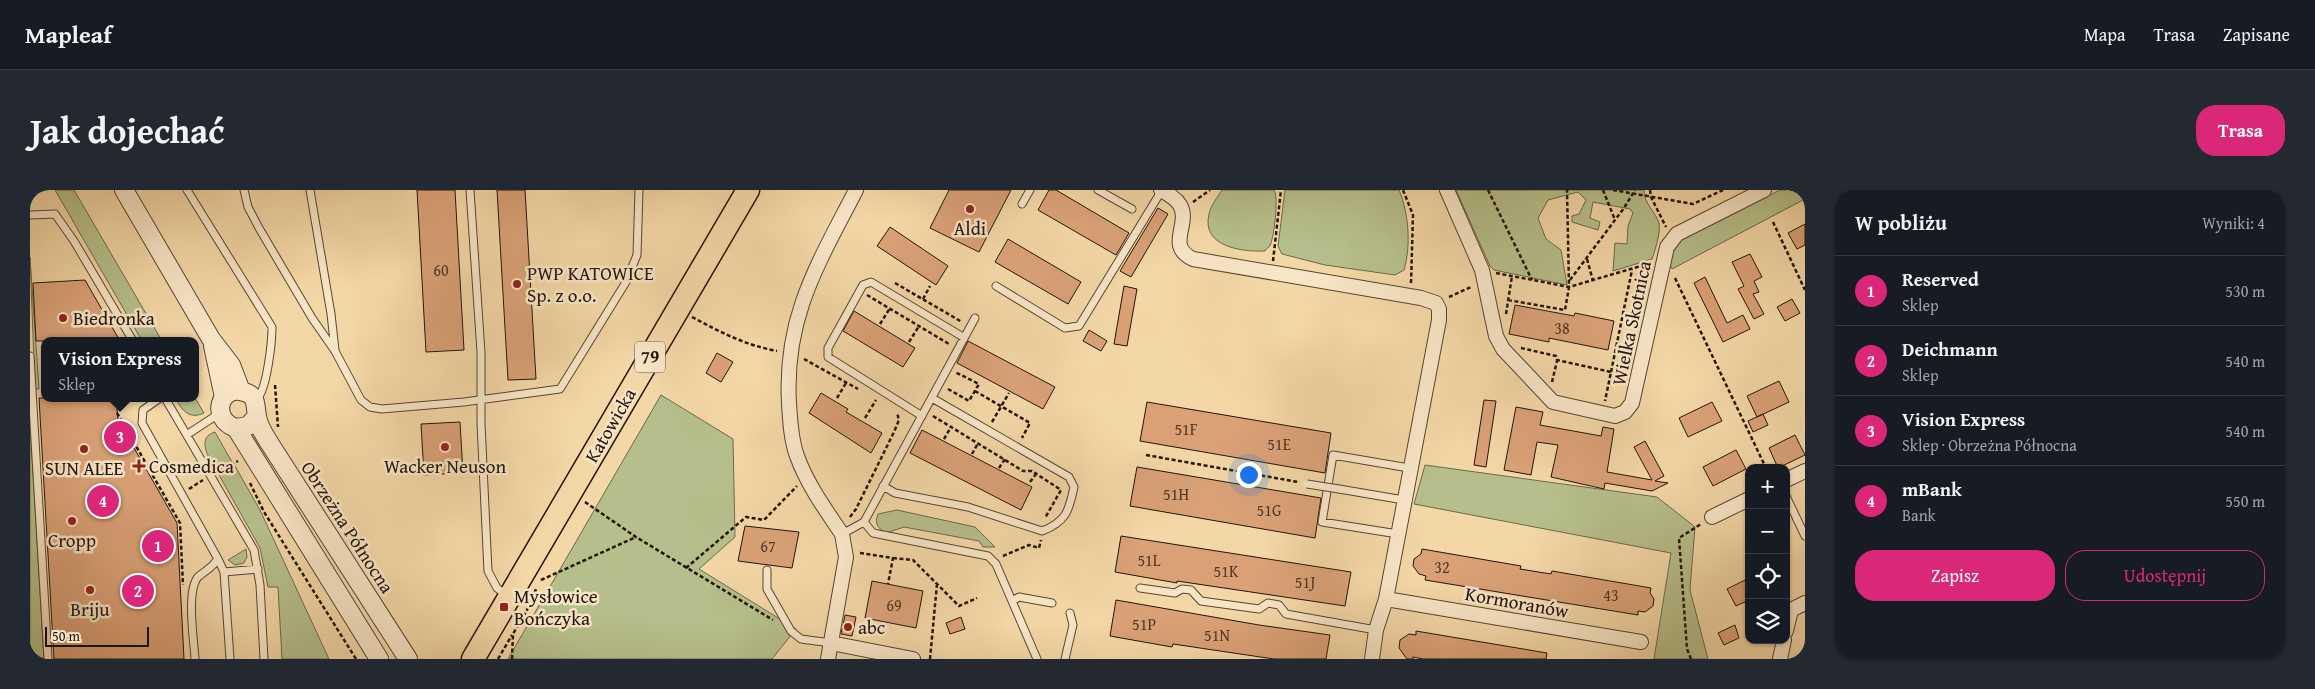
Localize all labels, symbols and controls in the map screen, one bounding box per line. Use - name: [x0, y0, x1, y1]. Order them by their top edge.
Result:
- text: Mapleaf: [25, 17, 112, 52]
- text: Mapa: [2084, 21, 2125, 48]
- text: Trasa: [2153, 21, 2195, 48]
- text: Zapisane: [2223, 21, 2290, 48]
- text: Jak dojechać: [30, 105, 224, 156]
- button: Trasa: [2196, 105, 2285, 156]
- marker: Aldi: [964, 203, 976, 215]
- text: W pobliżu: [1855, 207, 1947, 238]
- text: Wyniki: 4: [2202, 211, 2265, 235]
- place label: Aldi: [954, 214, 986, 242]
- house number: 60: [433, 258, 449, 282]
- street label: Wielka Skotnica: [1604, 258, 1658, 388]
- place label: PWP KATOWICE Sp. z o.o.: [527, 259, 654, 309]
- text: Reserved: [1902, 265, 1979, 293]
- marker: PWP KATOWICE Sp. z o.o.: [511, 278, 523, 290]
- text: 1: [1867, 279, 1875, 303]
- text: 530 m: [2225, 279, 2265, 303]
- text: Sklep: [1902, 293, 1939, 317]
- place label: Biedronka: [73, 304, 155, 332]
- marker: Biedronka: [57, 312, 69, 324]
- house number: 38: [1554, 316, 1570, 340]
- text: Deichmann: [1902, 335, 1998, 363]
- popup: [41, 337, 199, 402]
- road number: 79: [635, 342, 665, 372]
- text: Vision Express: [58, 344, 182, 372]
- text: 2: [1867, 349, 1875, 373]
- text: 540 m: [2225, 349, 2265, 373]
- text: Sklep: [1902, 363, 1939, 387]
- text: Sklep: [58, 372, 95, 396]
- street label: Katowicka: [577, 383, 643, 467]
- text: Vision Express: [1902, 405, 2025, 433]
- house number: 51F: [1174, 417, 1198, 441]
- pin: 3: [104, 418, 136, 456]
- text: 3: [1867, 419, 1875, 443]
- text: 540 m: [2225, 419, 2265, 443]
- house number: 51E: [1267, 432, 1291, 456]
- text: Sklep · Obrzeżna Północna: [1902, 433, 2077, 457]
- marker: Wacker Neuson: [439, 441, 451, 453]
- marker: SUN ALEE: [78, 443, 90, 455]
- place label: Cosmedica: [149, 452, 234, 480]
- place label: Wacker Neuson: [384, 452, 506, 480]
- place label: SUN ALEE: [45, 454, 124, 482]
- street label: Obrzeżna Północna: [295, 455, 401, 599]
- marker: Cosmedica: [133, 460, 145, 472]
- your location: [1236, 462, 1262, 488]
- map controls: [1745, 464, 1790, 644]
- button: +: [1745, 464, 1790, 509]
- text: mBank: [1902, 475, 1962, 503]
- pin: 4: [87, 482, 119, 520]
- house number: 51H: [1163, 482, 1189, 506]
- text: 4: [1867, 489, 1875, 513]
- text: 550 m: [2225, 489, 2265, 513]
- house number: 51G: [1257, 498, 1282, 522]
- text: Bank: [1902, 503, 1936, 527]
- button: −: [1745, 509, 1790, 554]
- marker: Cropp: [66, 515, 78, 527]
- place label: Cropp: [48, 526, 96, 554]
- pin: 1: [142, 527, 174, 565]
- house number: 67: [760, 534, 776, 558]
- house number: 51L: [1137, 548, 1161, 572]
- button: Zapisz: [1855, 550, 2055, 601]
- button: Udostępnij: [2065, 550, 2265, 601]
- button: locate: [1745, 554, 1790, 599]
- house number: 32: [1434, 555, 1450, 579]
- house number: 51K: [1214, 559, 1239, 583]
- house number: 51J: [1295, 570, 1315, 594]
- pin: 2: [122, 572, 154, 610]
- street label: Kormoranów: [1463, 579, 1571, 625]
- place label: Mysłowice Bończyka: [514, 582, 598, 632]
- house number: 43: [1603, 583, 1619, 607]
- marker: Briju: [84, 584, 96, 596]
- house number: 69: [886, 593, 902, 617]
- place label: Briju: [70, 595, 110, 623]
- button: layers: [1745, 599, 1790, 644]
- marker: Mysłowice Bończyka: [498, 601, 510, 613]
- house number: 51P: [1132, 612, 1156, 636]
- place label: abc: [858, 613, 885, 641]
- marker: abc: [842, 621, 854, 633]
- house number: 51N: [1204, 623, 1230, 647]
- scale bar: [45, 624, 149, 647]
- text: 50 m: [52, 626, 80, 646]

